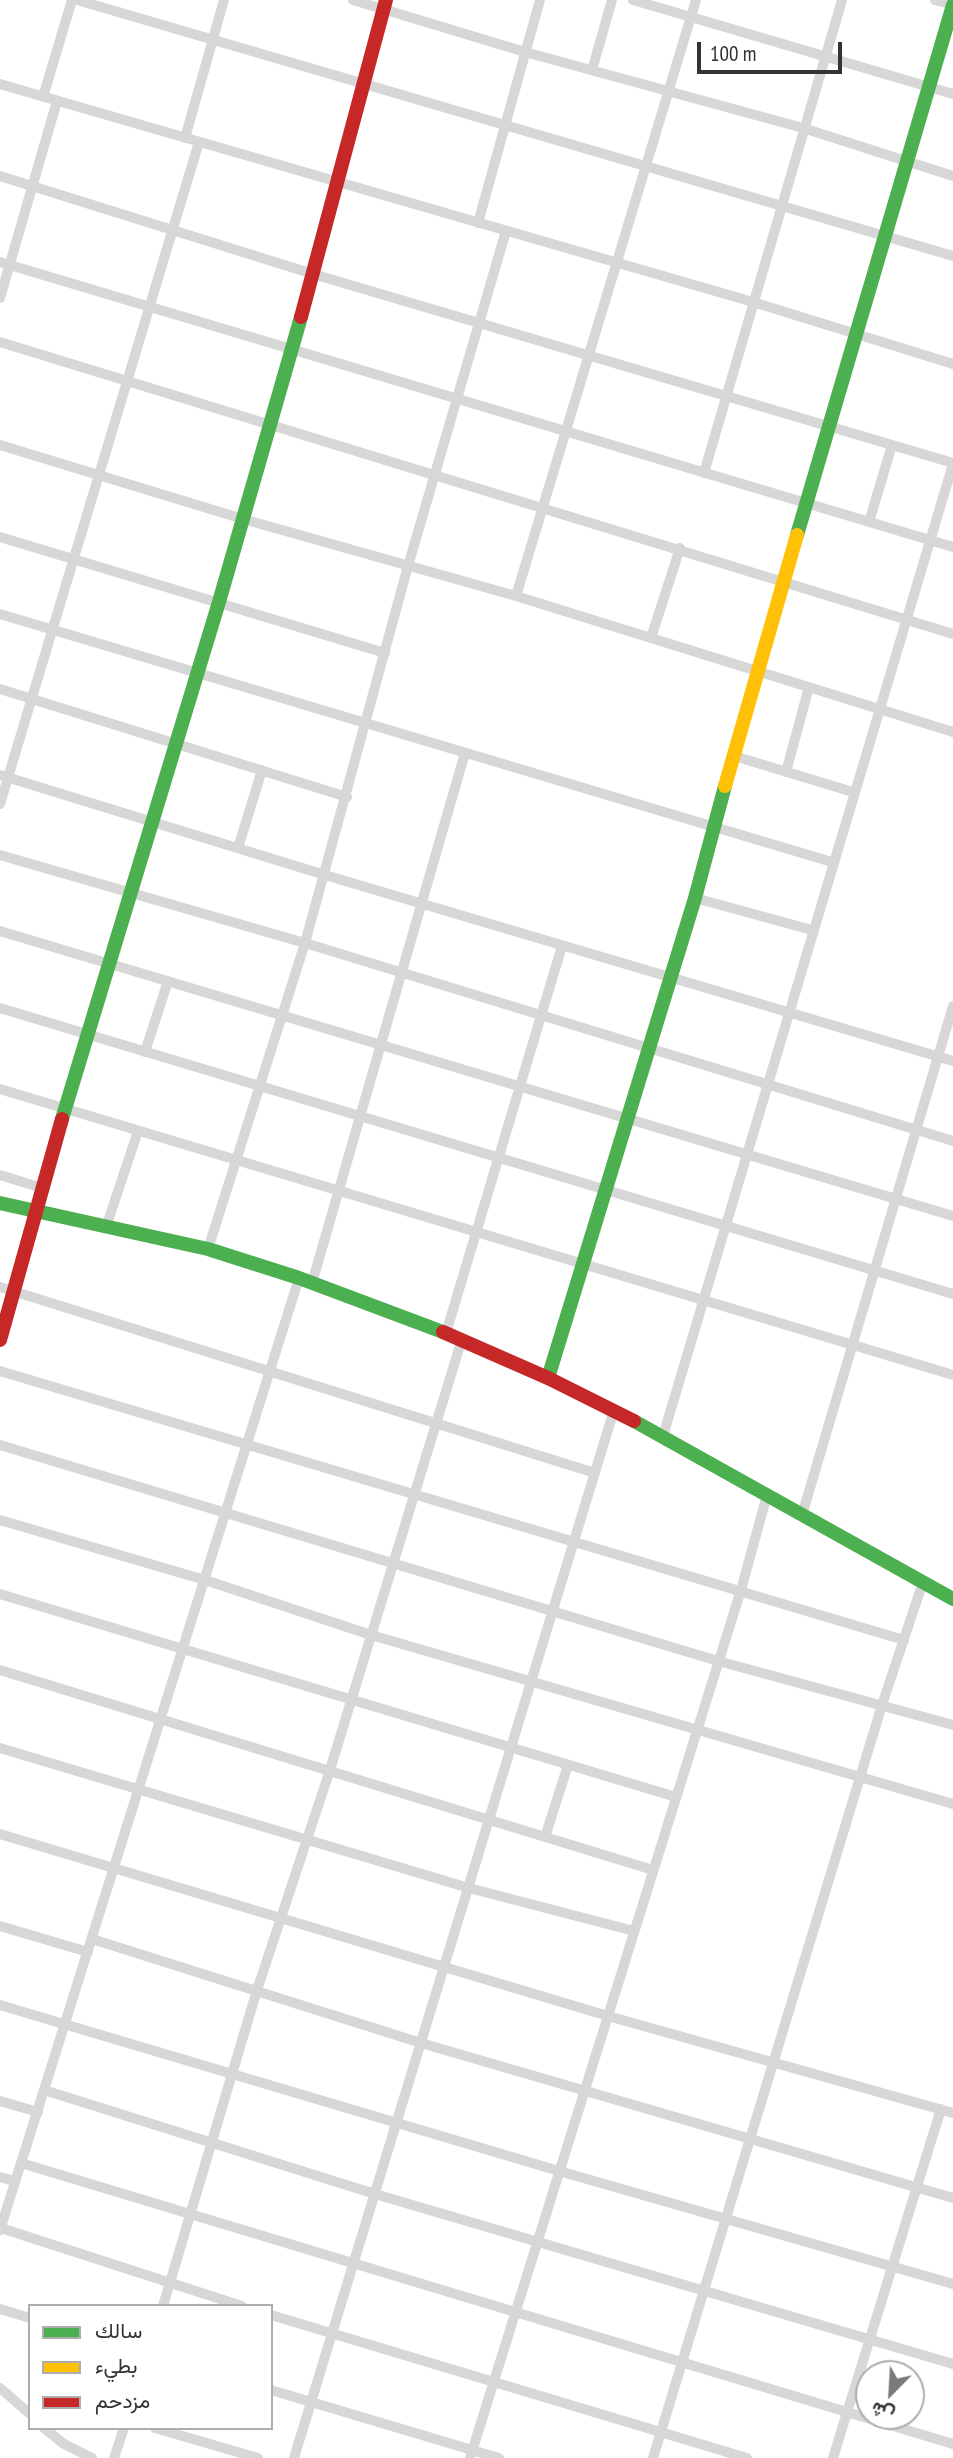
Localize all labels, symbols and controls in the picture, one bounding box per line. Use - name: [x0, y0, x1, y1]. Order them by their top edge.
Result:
- scale bar: [701, 28, 846, 72]
- text: 100 m: [710, 40, 756, 67]
- legend: [28, 2304, 273, 2430]
- text: سالك: [95, 2317, 142, 2344]
- text: بطيء: [95, 2352, 138, 2379]
- north arrow: [855, 2360, 925, 2430]
- text: مزدحم: [95, 2387, 150, 2414]
- text: ش: [867, 2397, 898, 2428]

